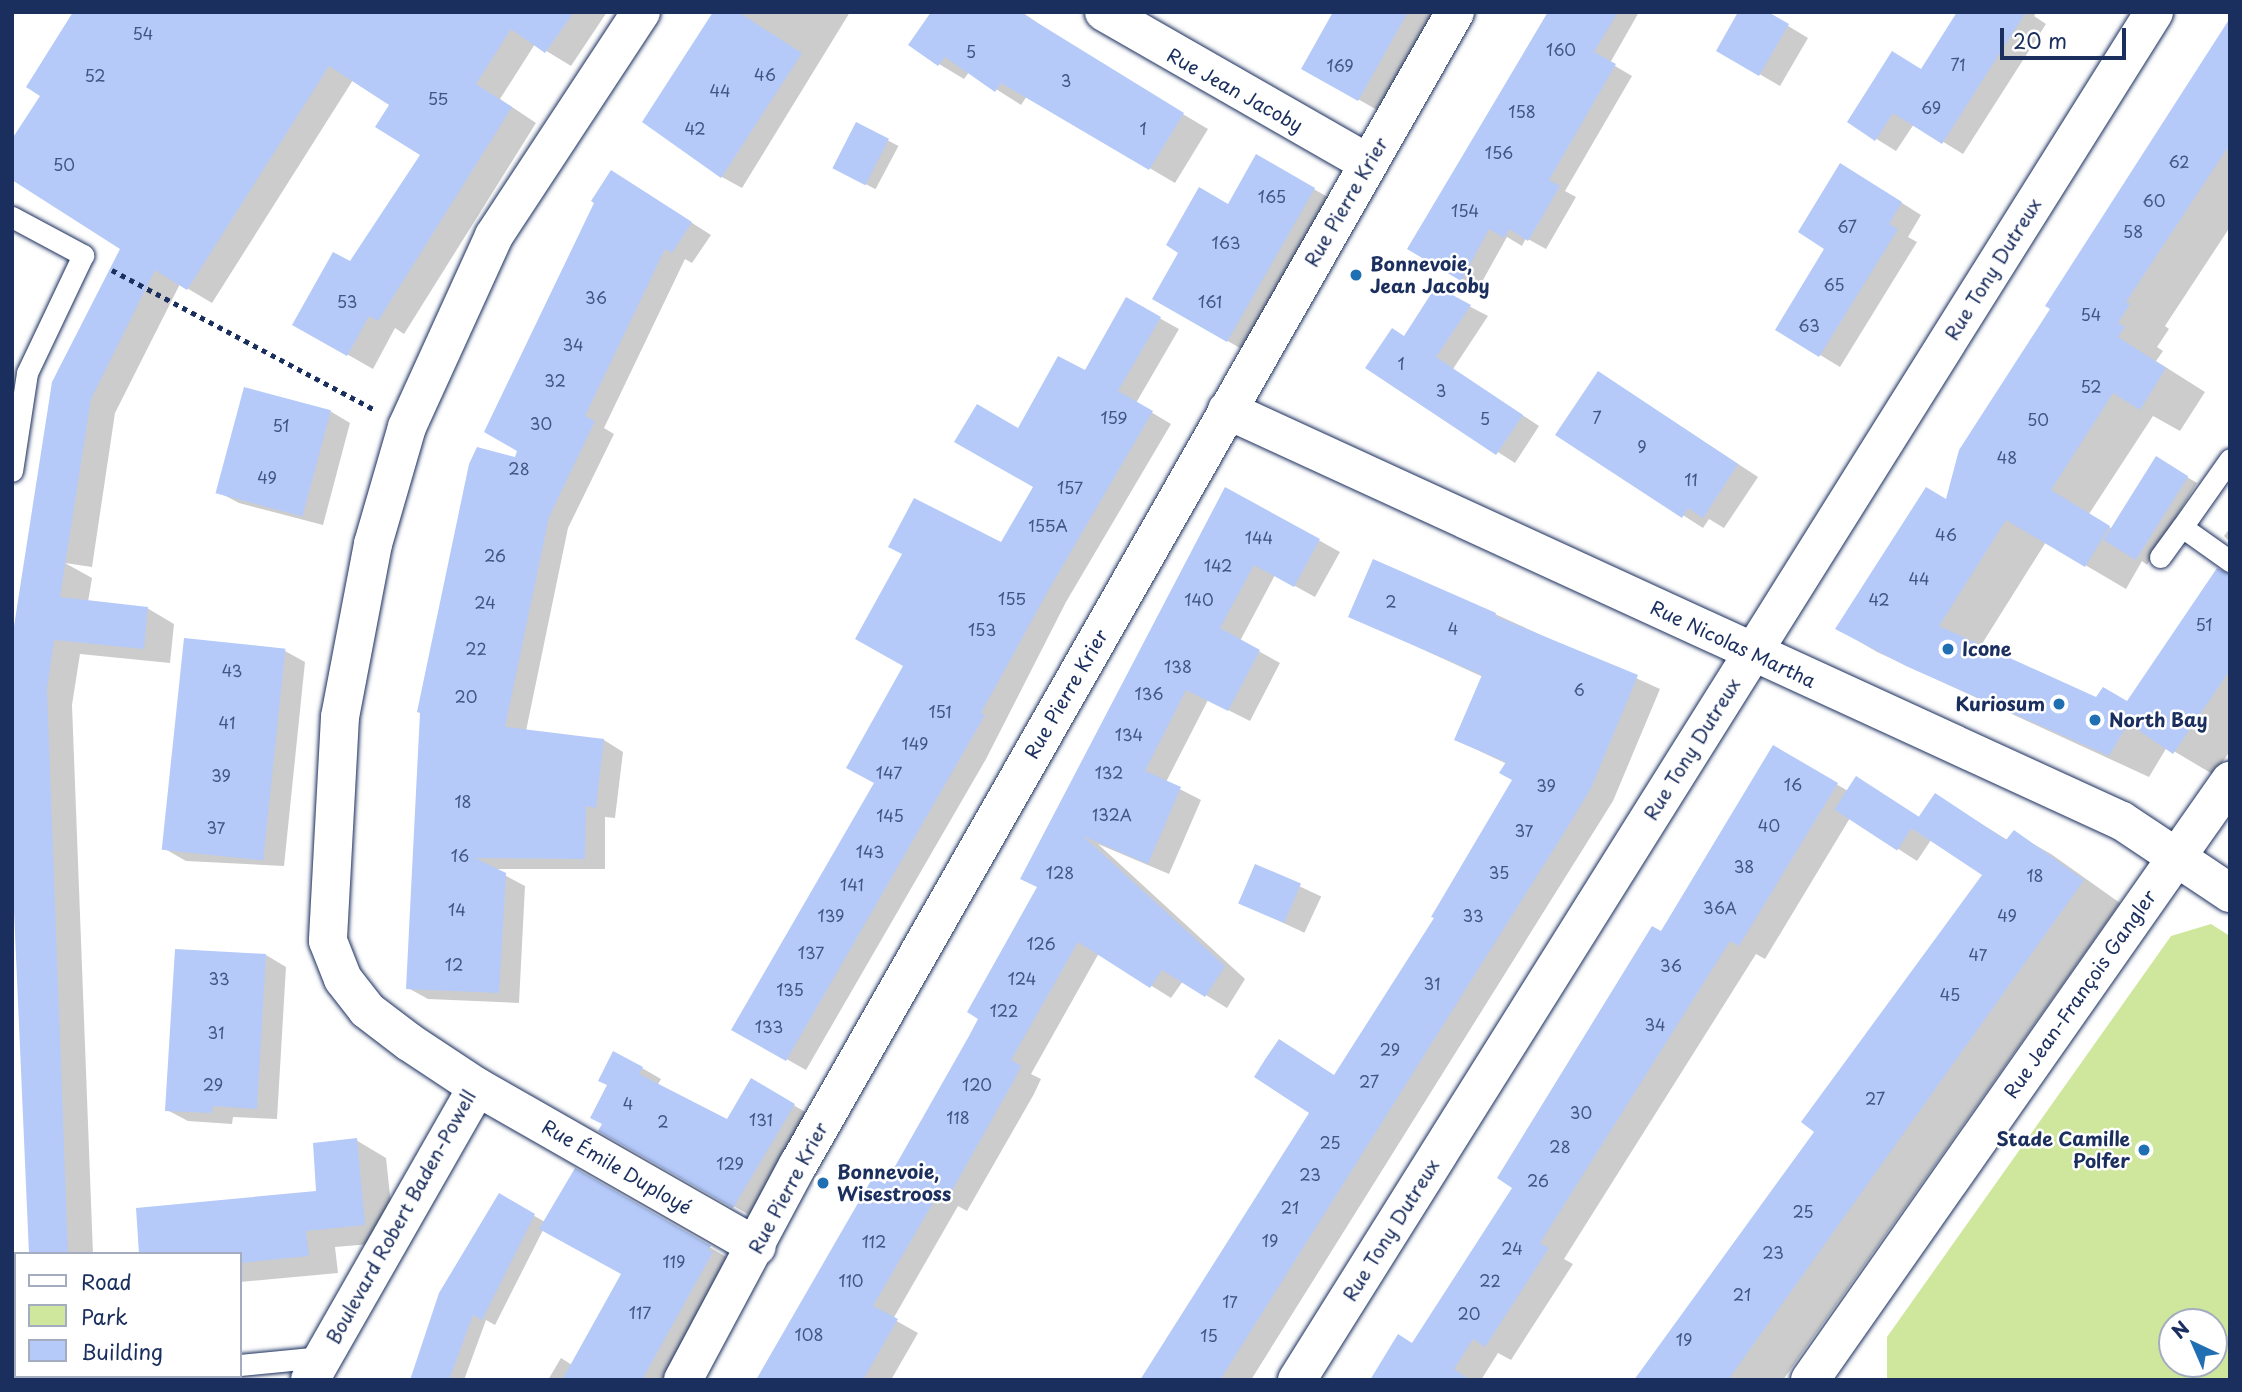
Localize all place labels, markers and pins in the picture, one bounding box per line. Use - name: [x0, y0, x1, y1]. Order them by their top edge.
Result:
- place label: Bonnevoie, Jean Jacoby: [1370, 253, 1489, 297]
- marker: Bonnevoie, Jean Jacoby: [1348, 267, 1364, 283]
- place label: Icone: [1962, 638, 2012, 660]
- marker: Icone: [1940, 641, 1956, 657]
- place label: Kuriosum: [1955, 693, 2045, 715]
- marker: Kuriosum: [2051, 696, 2067, 712]
- place label: North Bay: [2109, 709, 2208, 731]
- marker: North Bay: [2087, 712, 2103, 728]
- place label: Stade Camille Polfer: [1996, 1128, 2130, 1172]
- marker: Stade Camille Polfer: [2136, 1142, 2152, 1158]
- place label: Bonnevoie, Wisestrooss: [837, 1161, 951, 1205]
- marker: Bonnevoie, Wisestrooss: [815, 1175, 831, 1191]

